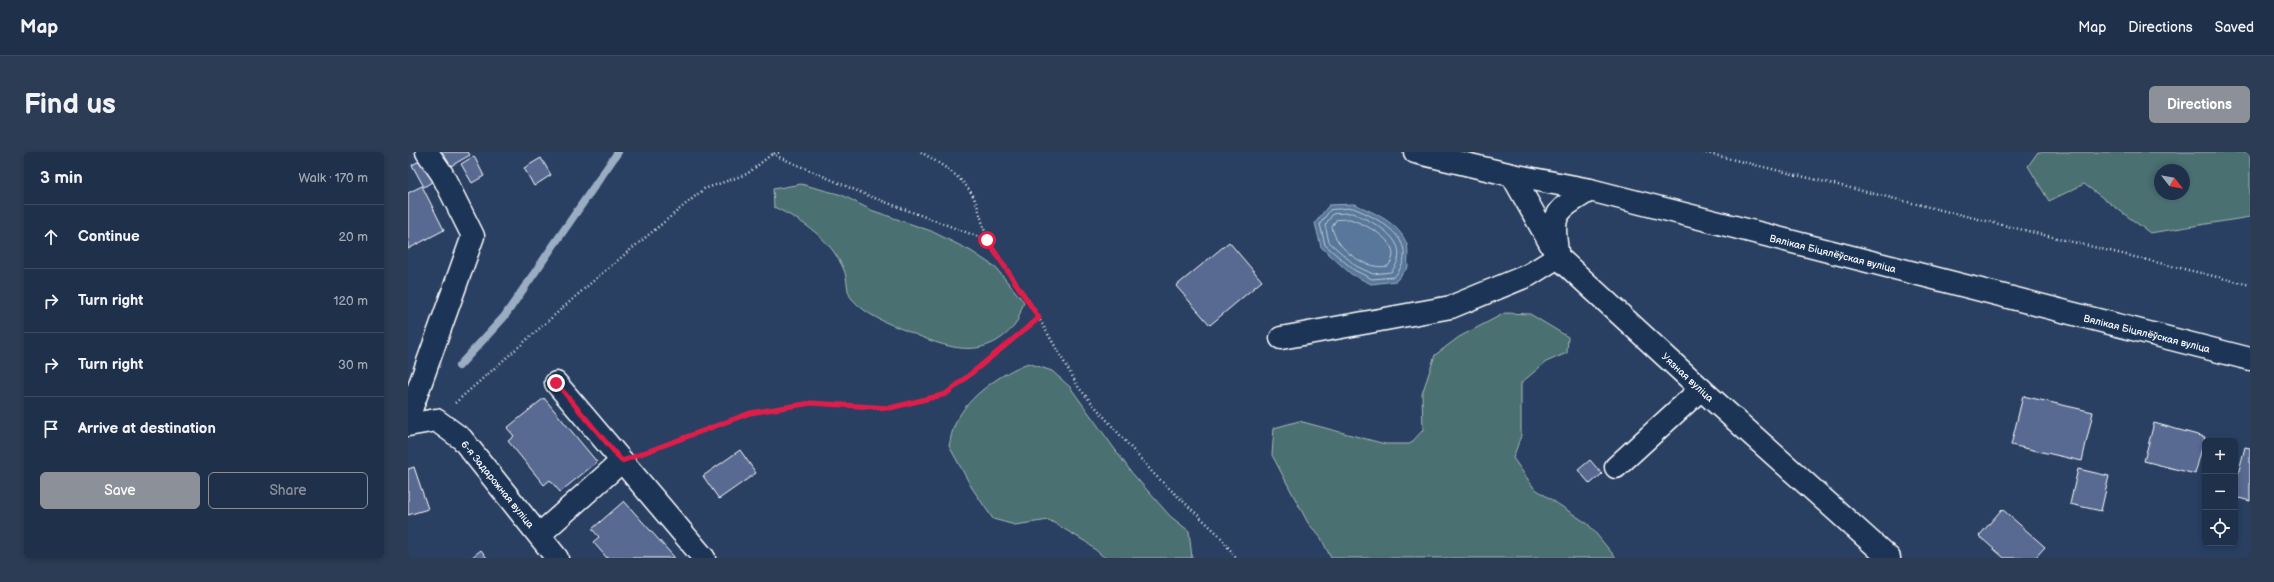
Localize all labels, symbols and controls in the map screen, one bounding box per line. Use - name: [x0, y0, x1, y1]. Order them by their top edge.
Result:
- text: Map: [20, 16, 58, 39]
- text: Map: [2078, 19, 2106, 36]
- text: Directions: [2128, 19, 2193, 36]
- text: Saved: [2215, 19, 2254, 36]
- button: Directions: [2149, 86, 2250, 123]
- text: Find us: [24, 88, 116, 121]
- north arrow: [2154, 164, 2190, 200]
- text: 3 min: [40, 168, 83, 188]
- text: Walk · 170 m: [298, 170, 368, 186]
- icon: ahead: [40, 226, 62, 248]
- text: Continue: [78, 227, 140, 246]
- text: 20 m: [338, 229, 368, 245]
- route start: [978, 231, 996, 249]
- street label: Вялікая Біцялёўская вуліца: [1768, 232, 1897, 276]
- icon: right: [40, 290, 62, 312]
- text: Turn right: [78, 291, 143, 310]
- text: 120 m: [333, 293, 368, 309]
- street label: Вялікая Біцялёўская вуліца: [2082, 312, 2211, 356]
- street label: Уязная вуліца: [1659, 351, 1716, 405]
- icon: right: [40, 354, 62, 376]
- text: Turn right: [78, 355, 143, 374]
- text: 30 m: [338, 357, 368, 373]
- route end: [547, 374, 565, 392]
- icon: arrive: [40, 418, 62, 440]
- text: Arrive at destination: [78, 419, 216, 438]
- street label: 6-я Задарожная вуліца: [458, 438, 536, 531]
- map controls: [2202, 438, 2238, 546]
- button: +: [2202, 438, 2238, 474]
- button: Save: [40, 472, 200, 509]
- button: Share: [208, 472, 368, 509]
- button: −: [2202, 474, 2238, 510]
- button: locate: [2202, 510, 2238, 546]

